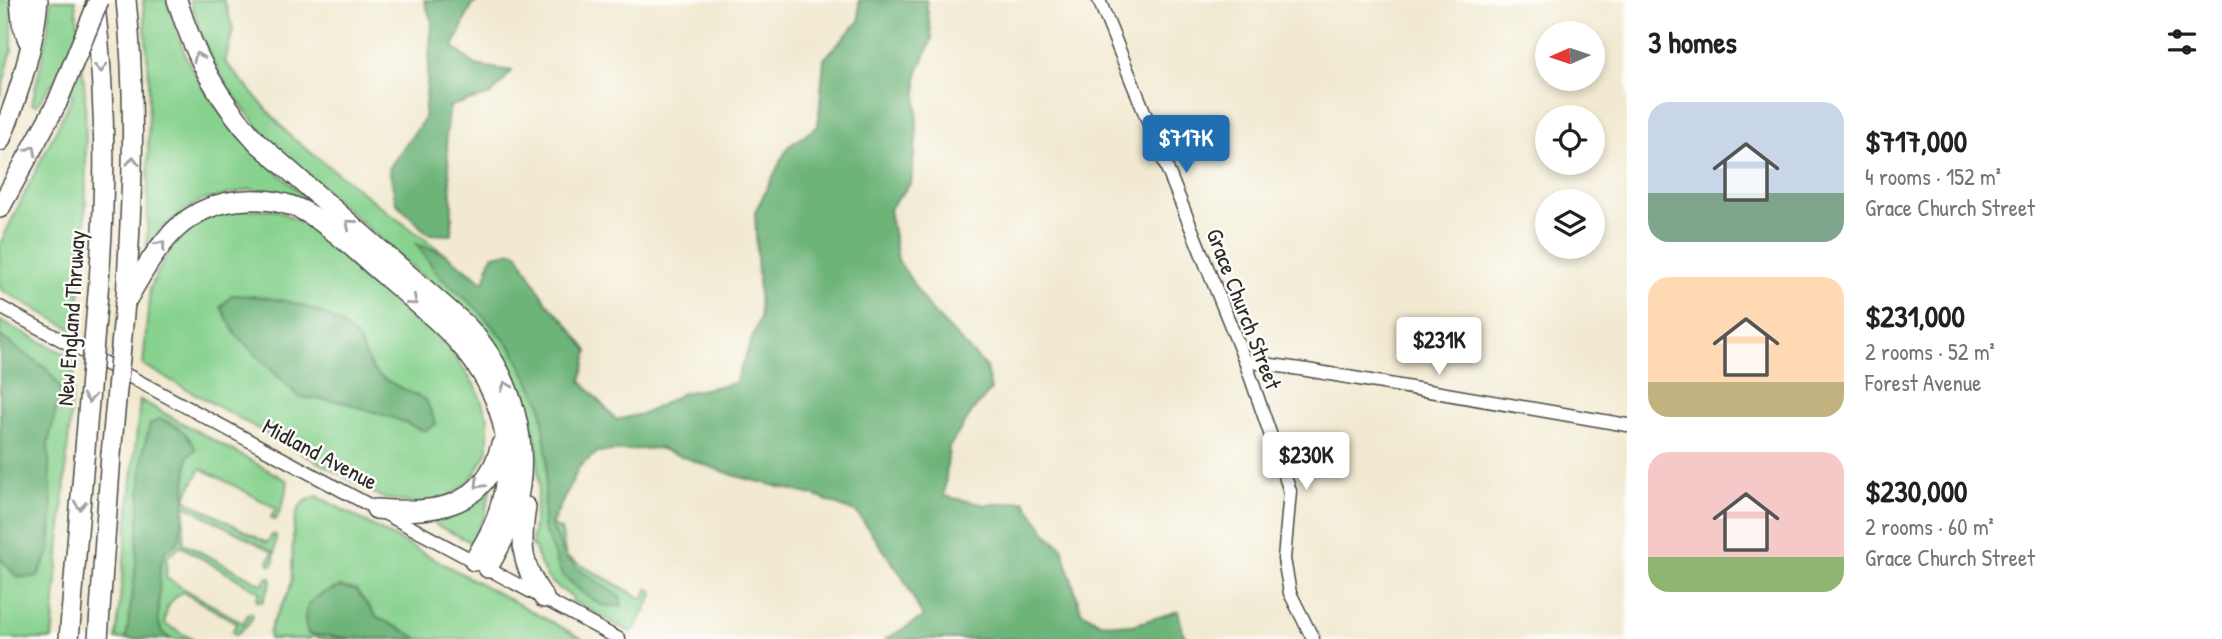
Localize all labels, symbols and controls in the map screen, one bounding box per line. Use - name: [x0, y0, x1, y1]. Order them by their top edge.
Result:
- north arrow: [1535, 21, 1605, 91]
- map controls: [1535, 21, 1605, 259]
- text: 3 homes: [1648, 22, 1737, 62]
- icon: filters: [2163, 23, 2201, 61]
- one-way arrow: [192, 52, 206, 65]
- one-way arrow: [93, 63, 108, 74]
- button: locate: [1535, 105, 1605, 175]
- pin: $717K: [1137, 116, 1235, 175]
- text: $717,000: [1865, 121, 1967, 161]
- text: $717K: [1159, 122, 1213, 153]
- icon: home: [1704, 130, 1788, 214]
- one-way arrow: [23, 145, 37, 157]
- one-way arrow: [125, 155, 140, 166]
- text: 4 rooms · 152 m²: [1865, 161, 2001, 192]
- button: layers: [1535, 189, 1605, 259]
- text: Grace Church Street: [1865, 192, 2035, 223]
- one-way arrow: [345, 220, 358, 232]
- street label: Grace Church Street: [1200, 224, 1290, 395]
- street label: New England Thruway: [49, 229, 92, 407]
- one-way arrow: [153, 240, 165, 253]
- one-way arrow: [405, 293, 418, 305]
- text: $231,000: [1865, 296, 1965, 336]
- icon: home: [1704, 305, 1788, 389]
- pin: $231K: [1390, 318, 1488, 377]
- text: $231K: [1412, 324, 1466, 355]
- text: 2 rooms · 52 m²: [1865, 336, 1995, 367]
- text: Forest Avenue: [1865, 367, 1981, 398]
- one-way arrow: [500, 381, 514, 393]
- one-way arrow: [82, 392, 97, 403]
- street label: Midland Avenue: [257, 410, 383, 497]
- pin: $230K: [1257, 433, 1355, 492]
- text: $230K: [1278, 439, 1334, 470]
- text: $230,000: [1865, 471, 1968, 511]
- one-way arrow: [475, 476, 488, 489]
- icon: home: [1704, 480, 1788, 564]
- one-way arrow: [73, 500, 88, 511]
- text: 2 rooms · 60 m²: [1865, 511, 1994, 542]
- text: Grace Church Street: [1865, 542, 2035, 573]

